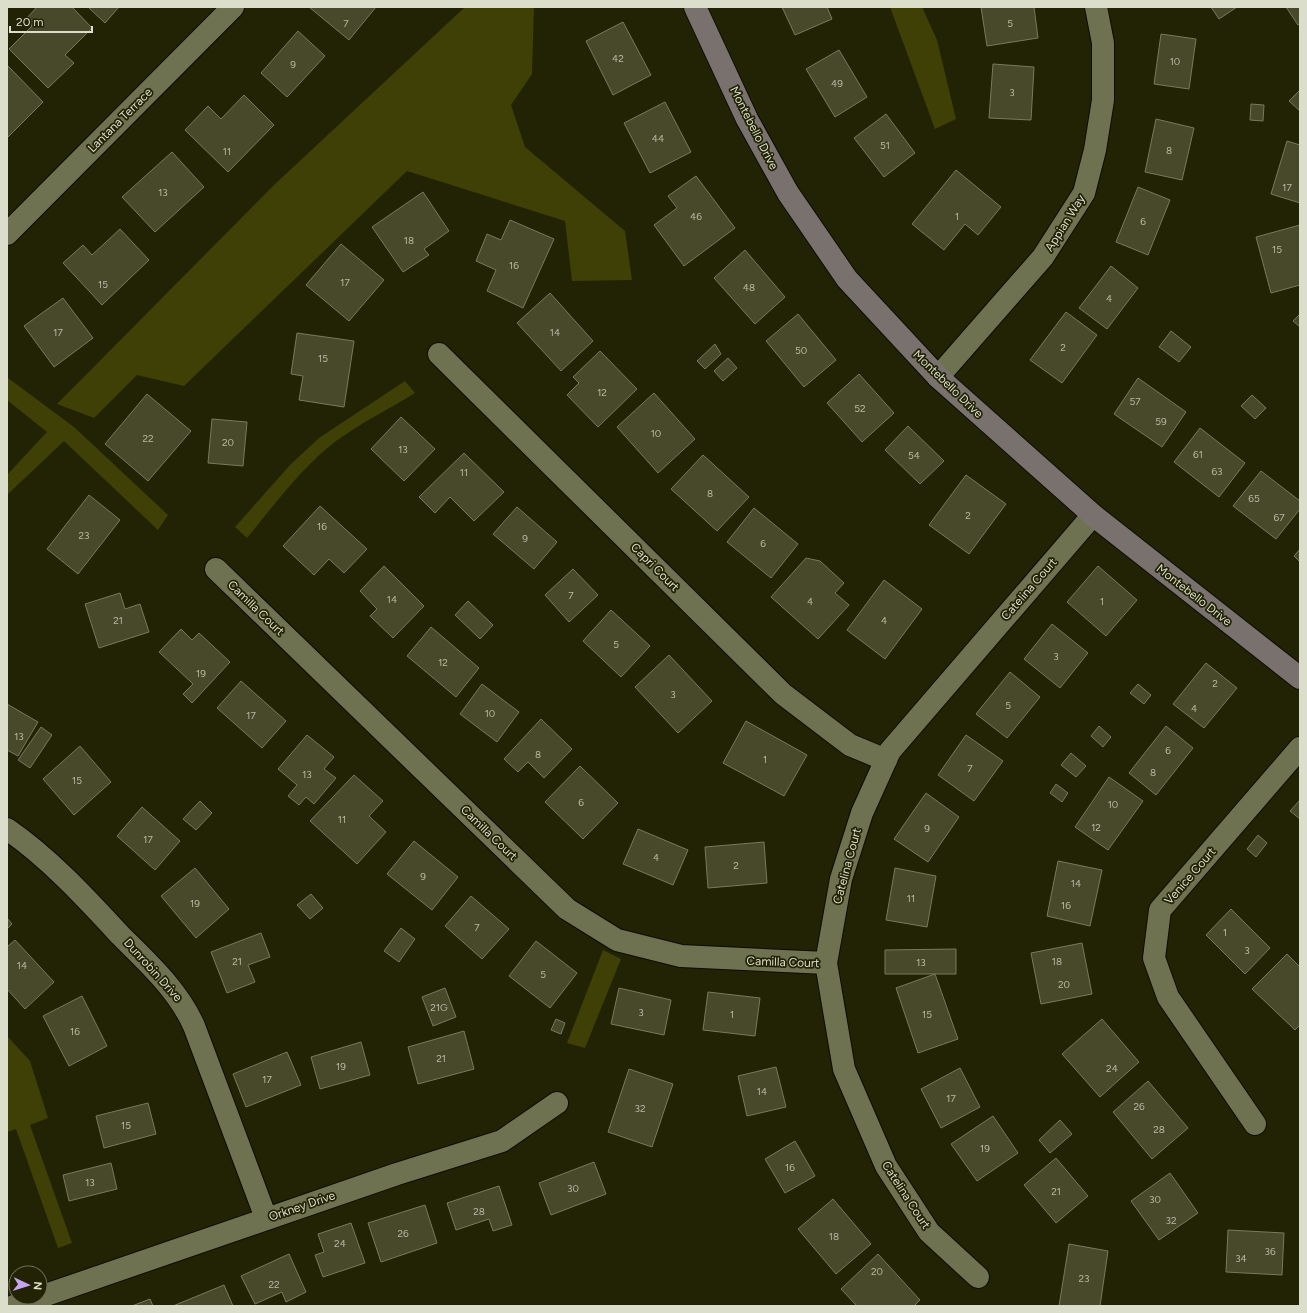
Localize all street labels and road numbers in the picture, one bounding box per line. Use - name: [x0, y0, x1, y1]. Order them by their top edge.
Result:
- street label: Montebello Drive: [727, 84, 781, 172]
- street label: Lantana Terrace: [85, 85, 155, 155]
- street label: Appian Way: [1042, 191, 1088, 254]
- street label: Montebello Drive: [910, 347, 986, 421]
- street label: Capri Court: [628, 540, 682, 594]
- street label: Catelina Court: [998, 555, 1060, 623]
- street label: Montebello Drive: [1154, 561, 1235, 629]
- street label: Camilla Court: [225, 578, 287, 639]
- street label: Camilla Court: [458, 803, 520, 864]
- street label: Catelina Court: [830, 826, 864, 905]
- street label: Venice Court: [1161, 844, 1219, 907]
- street label: Dunrobin Drive: [121, 936, 185, 1005]
- street label: Camilla Court: [746, 954, 820, 970]
- street label: Catelina Court: [879, 1159, 933, 1232]
- street label: Orkney Drive: [267, 1188, 337, 1224]

